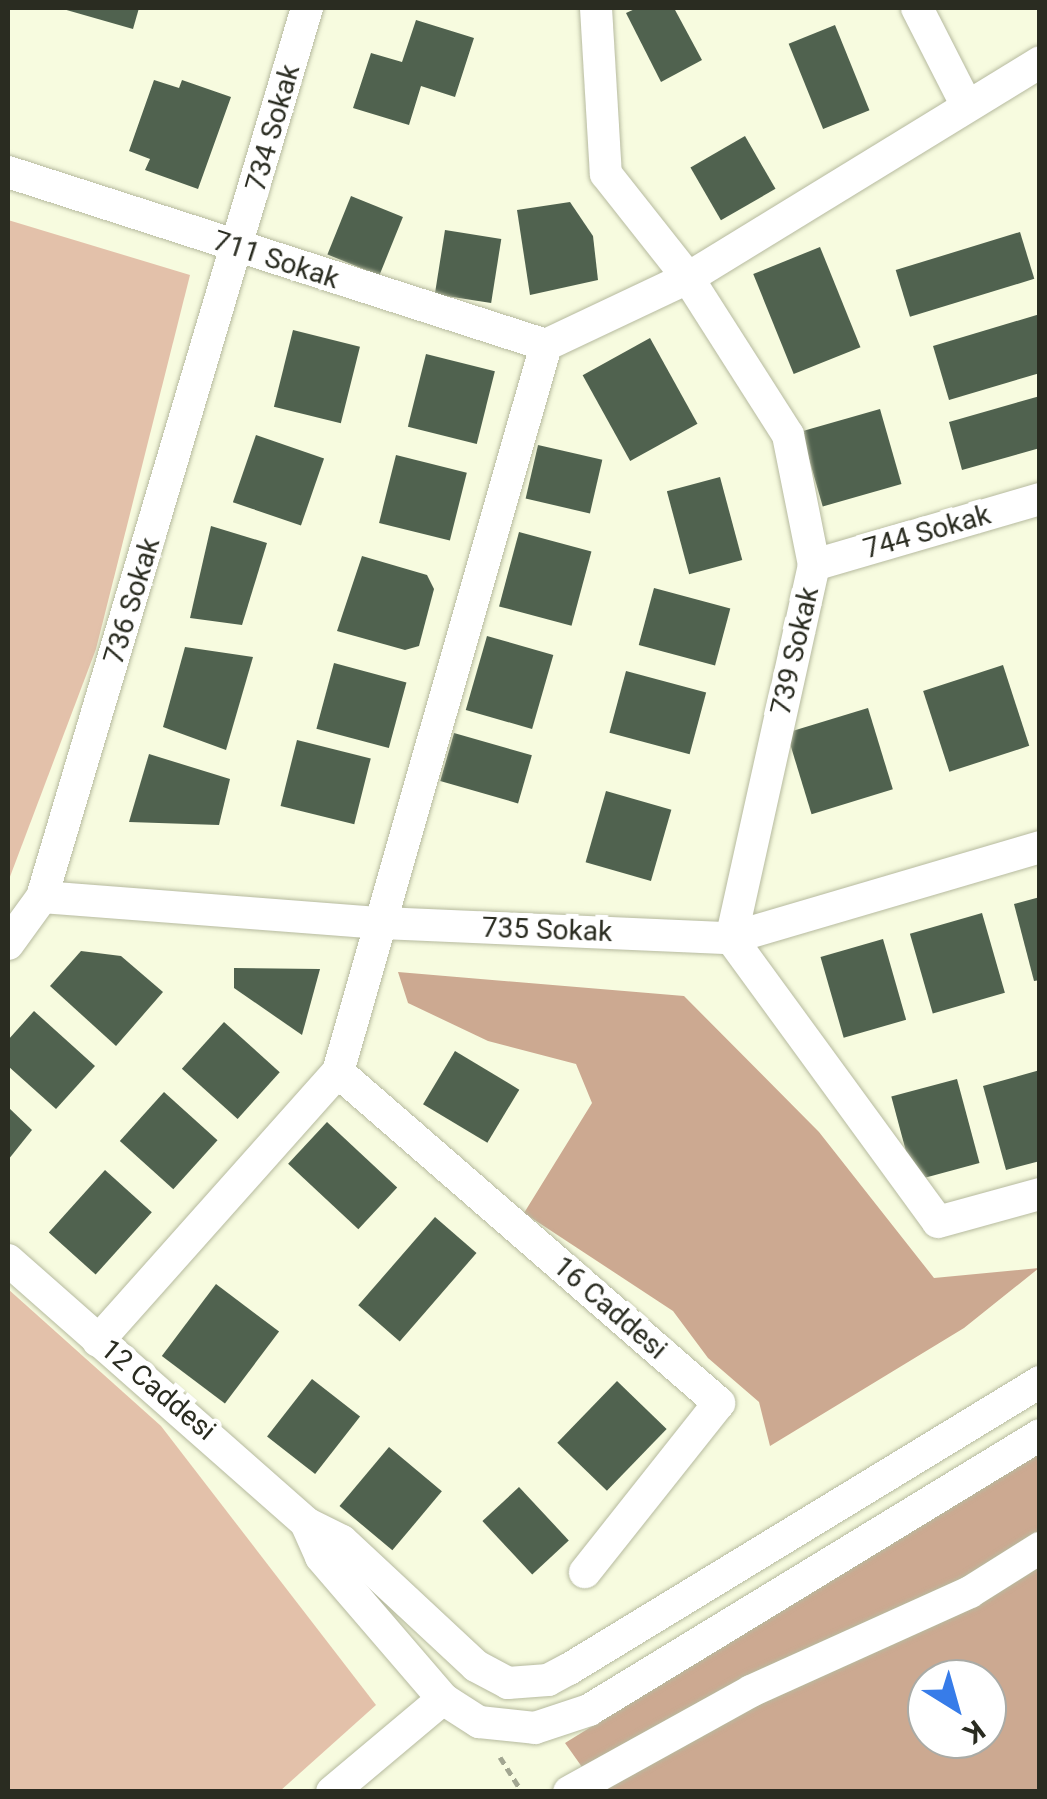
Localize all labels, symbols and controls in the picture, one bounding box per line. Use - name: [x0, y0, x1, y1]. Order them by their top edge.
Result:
- street label: 734 Sokak: [239, 61, 307, 195]
- street label: 711 Sokak: [209, 224, 343, 296]
- street label: 744 Sokak: [860, 498, 994, 566]
- street label: 736 Sokak: [97, 534, 167, 668]
- street label: 739 Sokak: [764, 584, 826, 718]
- street label: 735 Sokak: [481, 911, 613, 949]
- street label: 16 Caddesi: [546, 1250, 674, 1366]
- street label: 12 Caddesi: [94, 1332, 222, 1448]
- north arrow: [907, 1659, 1007, 1759]
- text: K: [957, 1713, 991, 1750]

